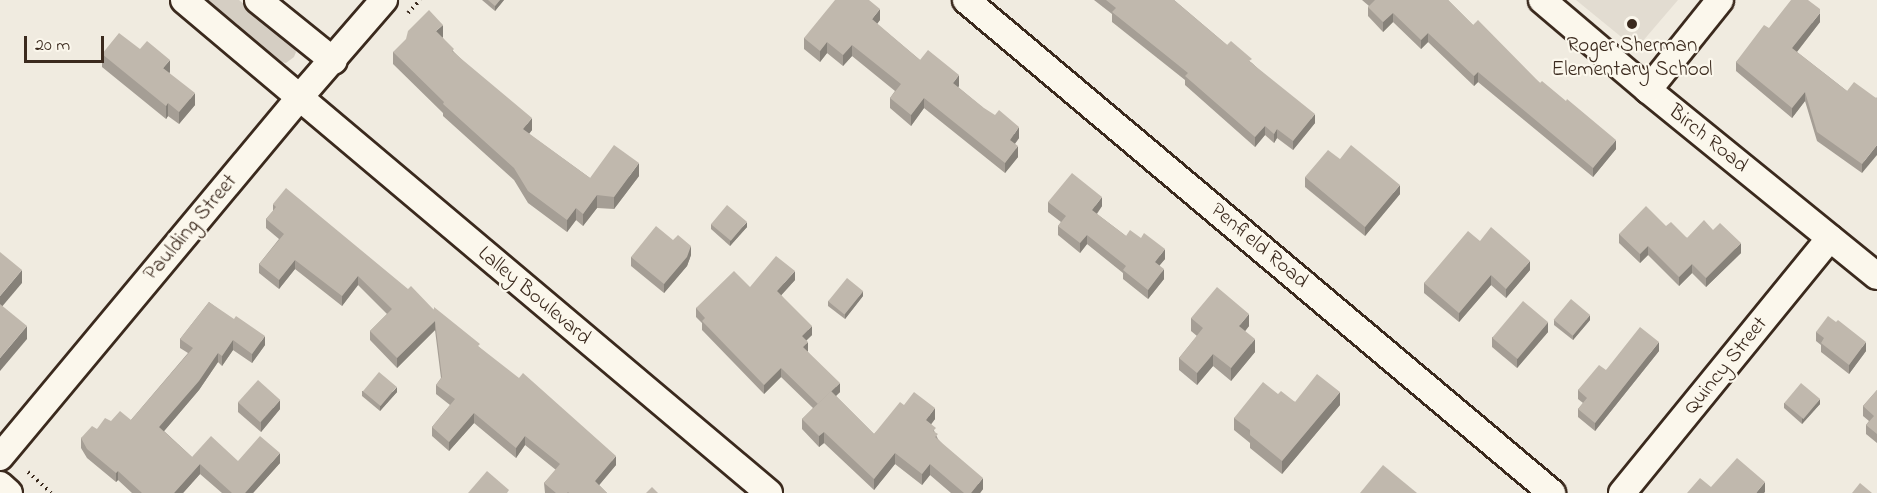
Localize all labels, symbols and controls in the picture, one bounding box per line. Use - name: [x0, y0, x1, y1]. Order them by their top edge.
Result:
- marker: Roger Sherman Elementary School: [1625, 17, 1639, 31]
- scale bar: [27, 24, 106, 62]
- text: 20 m: [35, 33, 70, 59]
- place label: Roger Sherman Elementary School: [1551, 33, 1713, 83]
- street label: Birch Road: [1663, 99, 1753, 179]
- street label: Paulding Street: [139, 170, 243, 286]
- street label: Penfield Road: [1205, 198, 1313, 294]
- street label: Lalley Boulevard: [472, 241, 596, 351]
- street label: Quincy Street: [1679, 312, 1773, 420]

